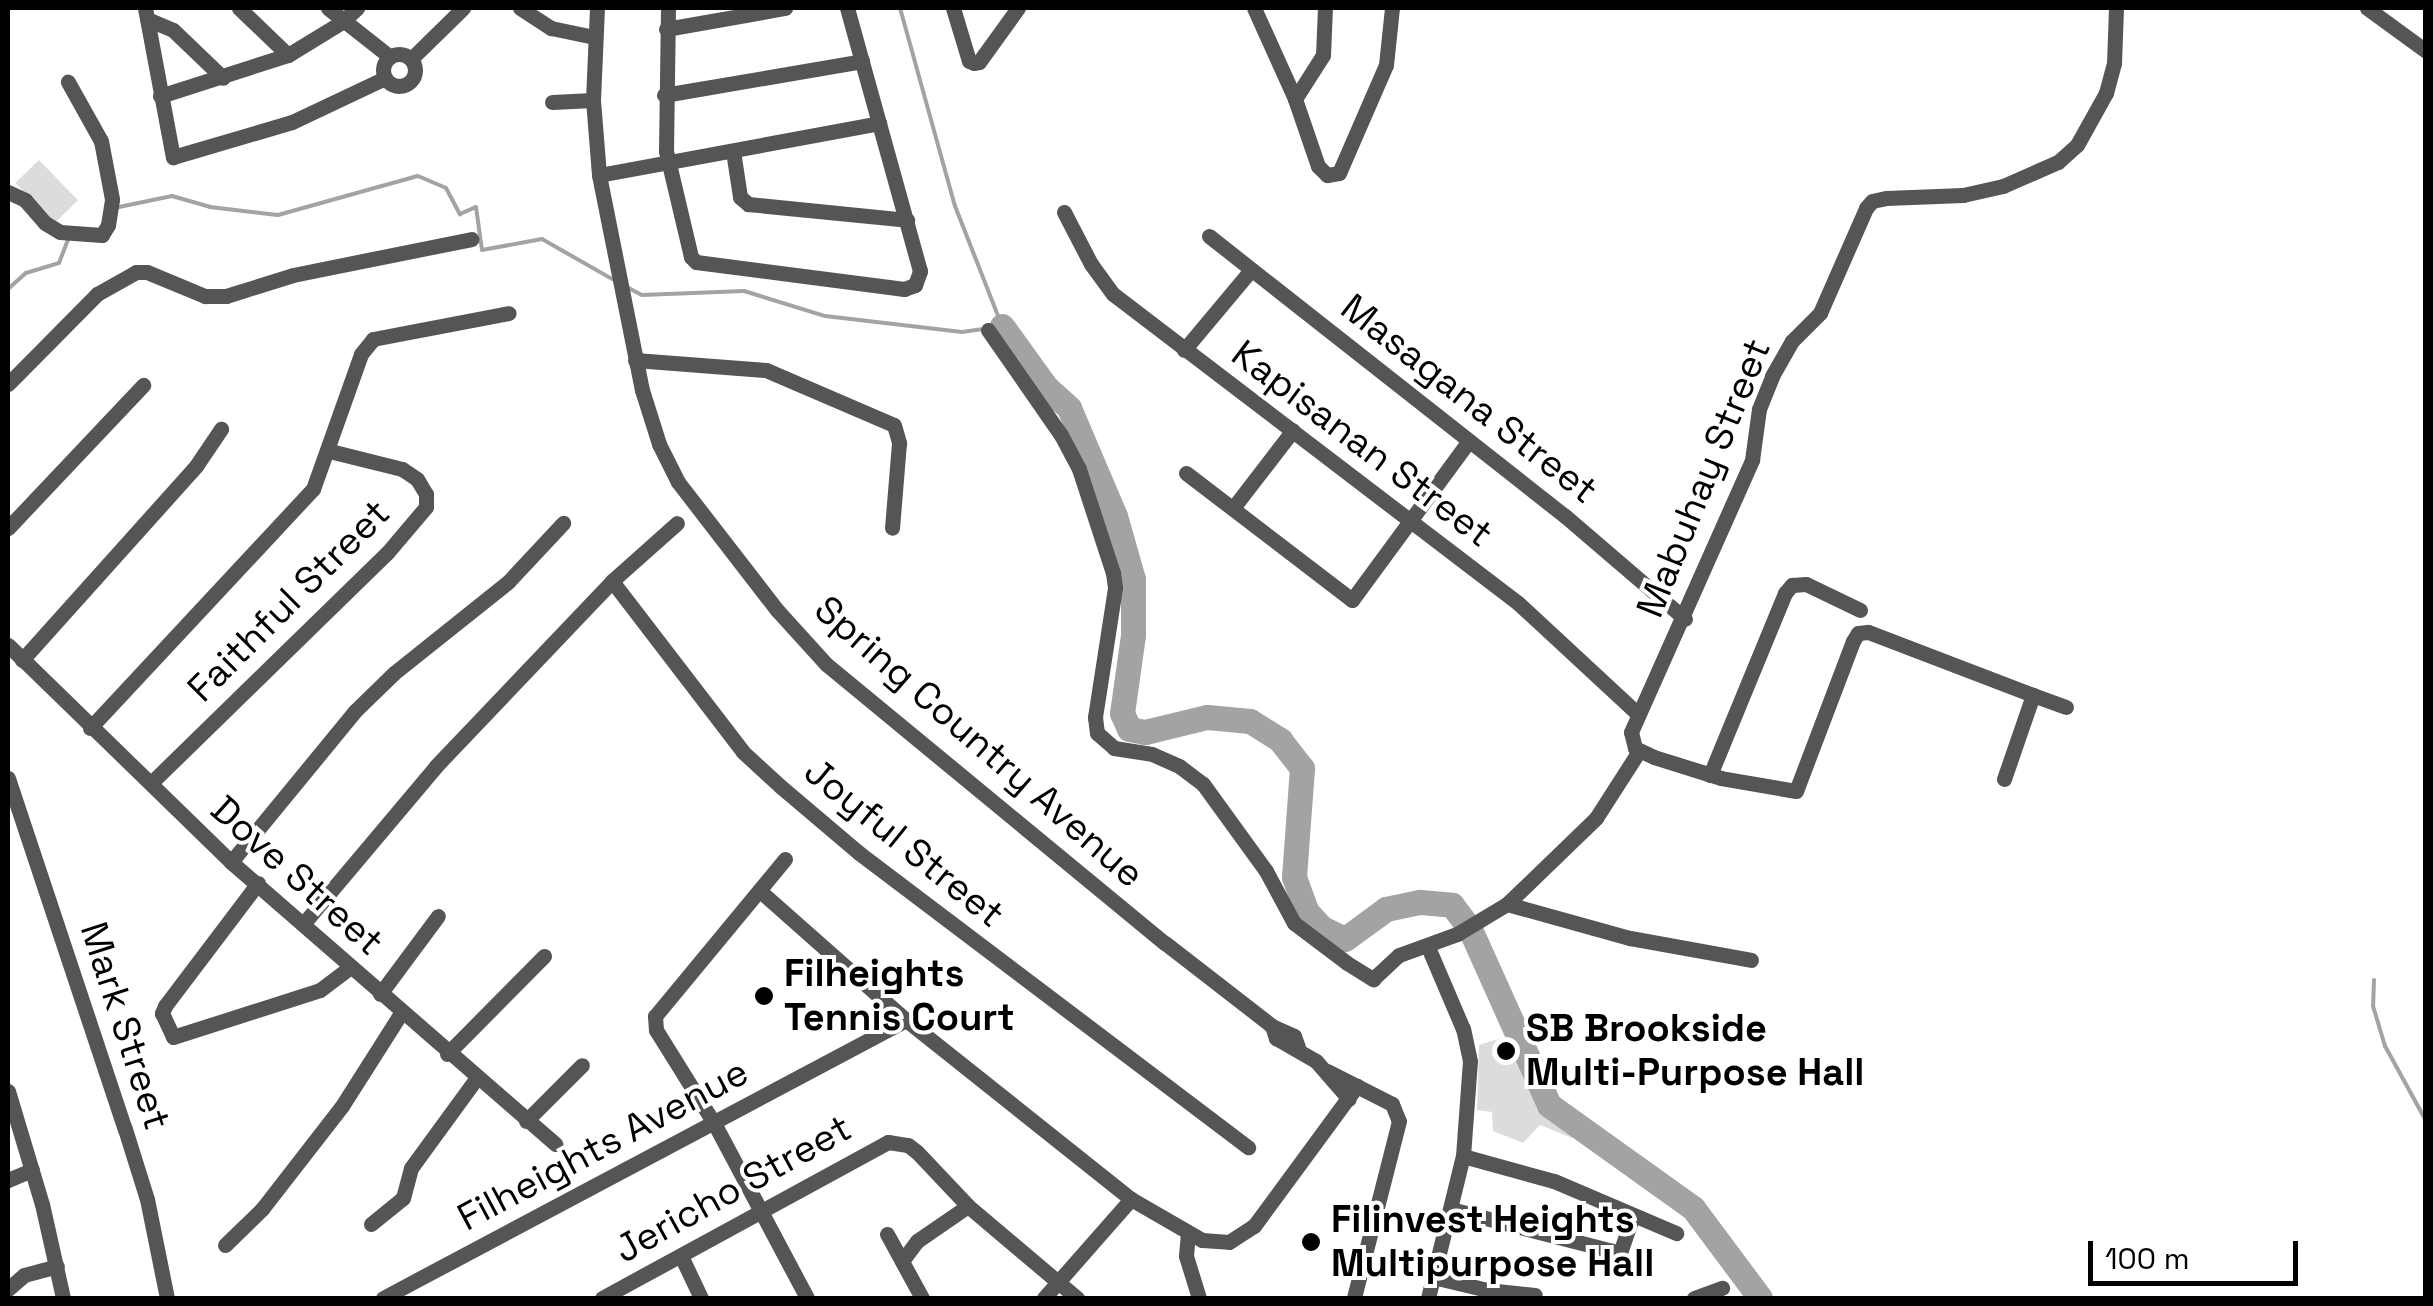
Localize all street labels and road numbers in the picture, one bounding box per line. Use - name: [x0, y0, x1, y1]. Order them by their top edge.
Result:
- street label: Masagana Street: [1332, 285, 1606, 513]
- street label: Kapisanan Street: [1223, 331, 1501, 557]
- street label: Mabuhay Street: [1627, 332, 1781, 624]
- street label: Faithful Street: [179, 491, 399, 711]
- street label: Spring Country Avenue: [805, 586, 1153, 898]
- street label: Joyful Street: [795, 749, 1013, 937]
- street label: Dove Street: [201, 787, 393, 965]
- street label: Mark Street: [70, 917, 180, 1135]
- street label: Filheights Avenue: [450, 1049, 756, 1241]
- street label: Jericho Street: [607, 1105, 859, 1273]

